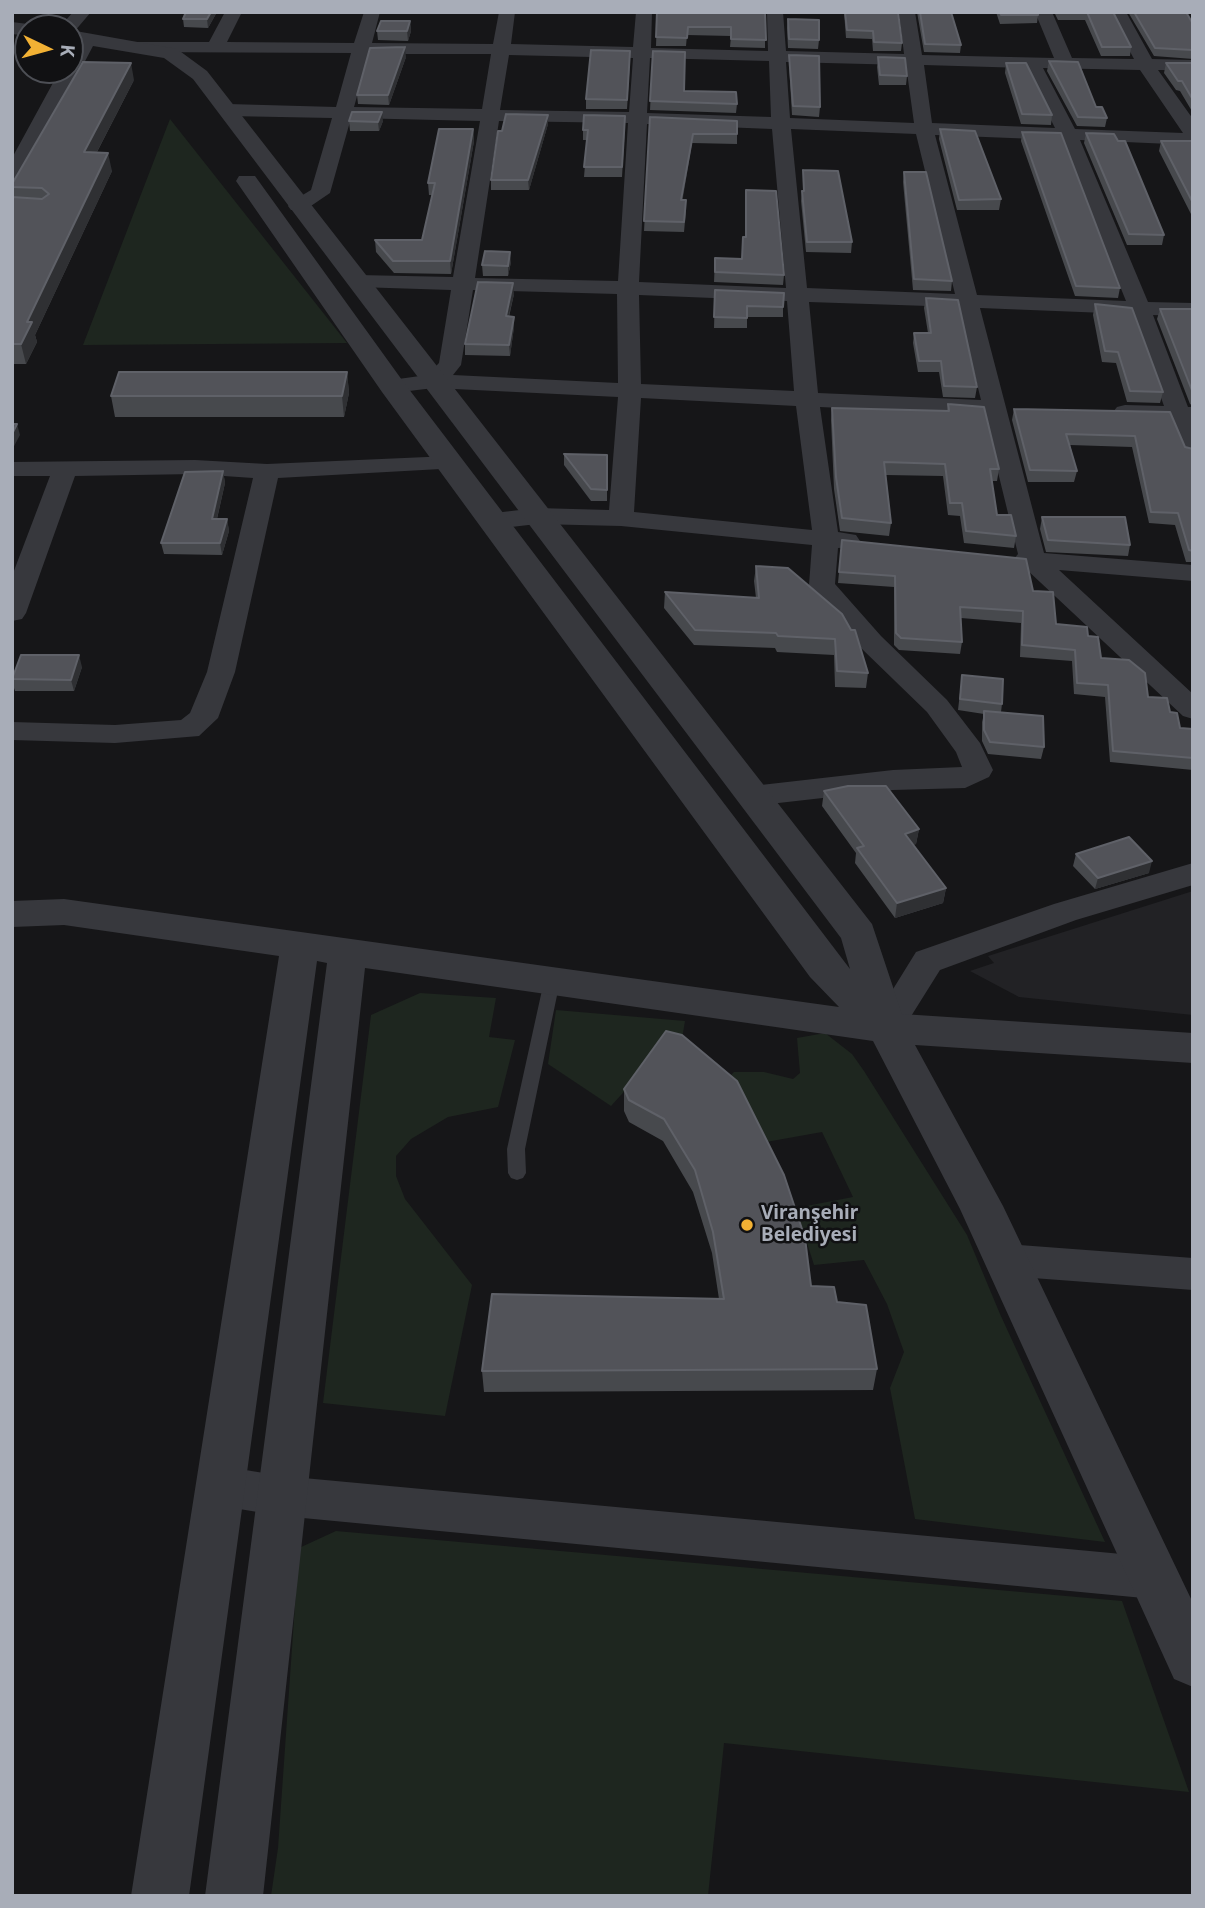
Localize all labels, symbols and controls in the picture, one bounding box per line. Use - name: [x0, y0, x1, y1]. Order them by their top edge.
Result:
- north arrow: [14, 14, 84, 84]
- text: K: [54, 43, 81, 58]
- place label: Viranşehir Belediyesi: [761, 1203, 858, 1247]
- marker: Viranşehir Belediyesi: [739, 1217, 755, 1233]

